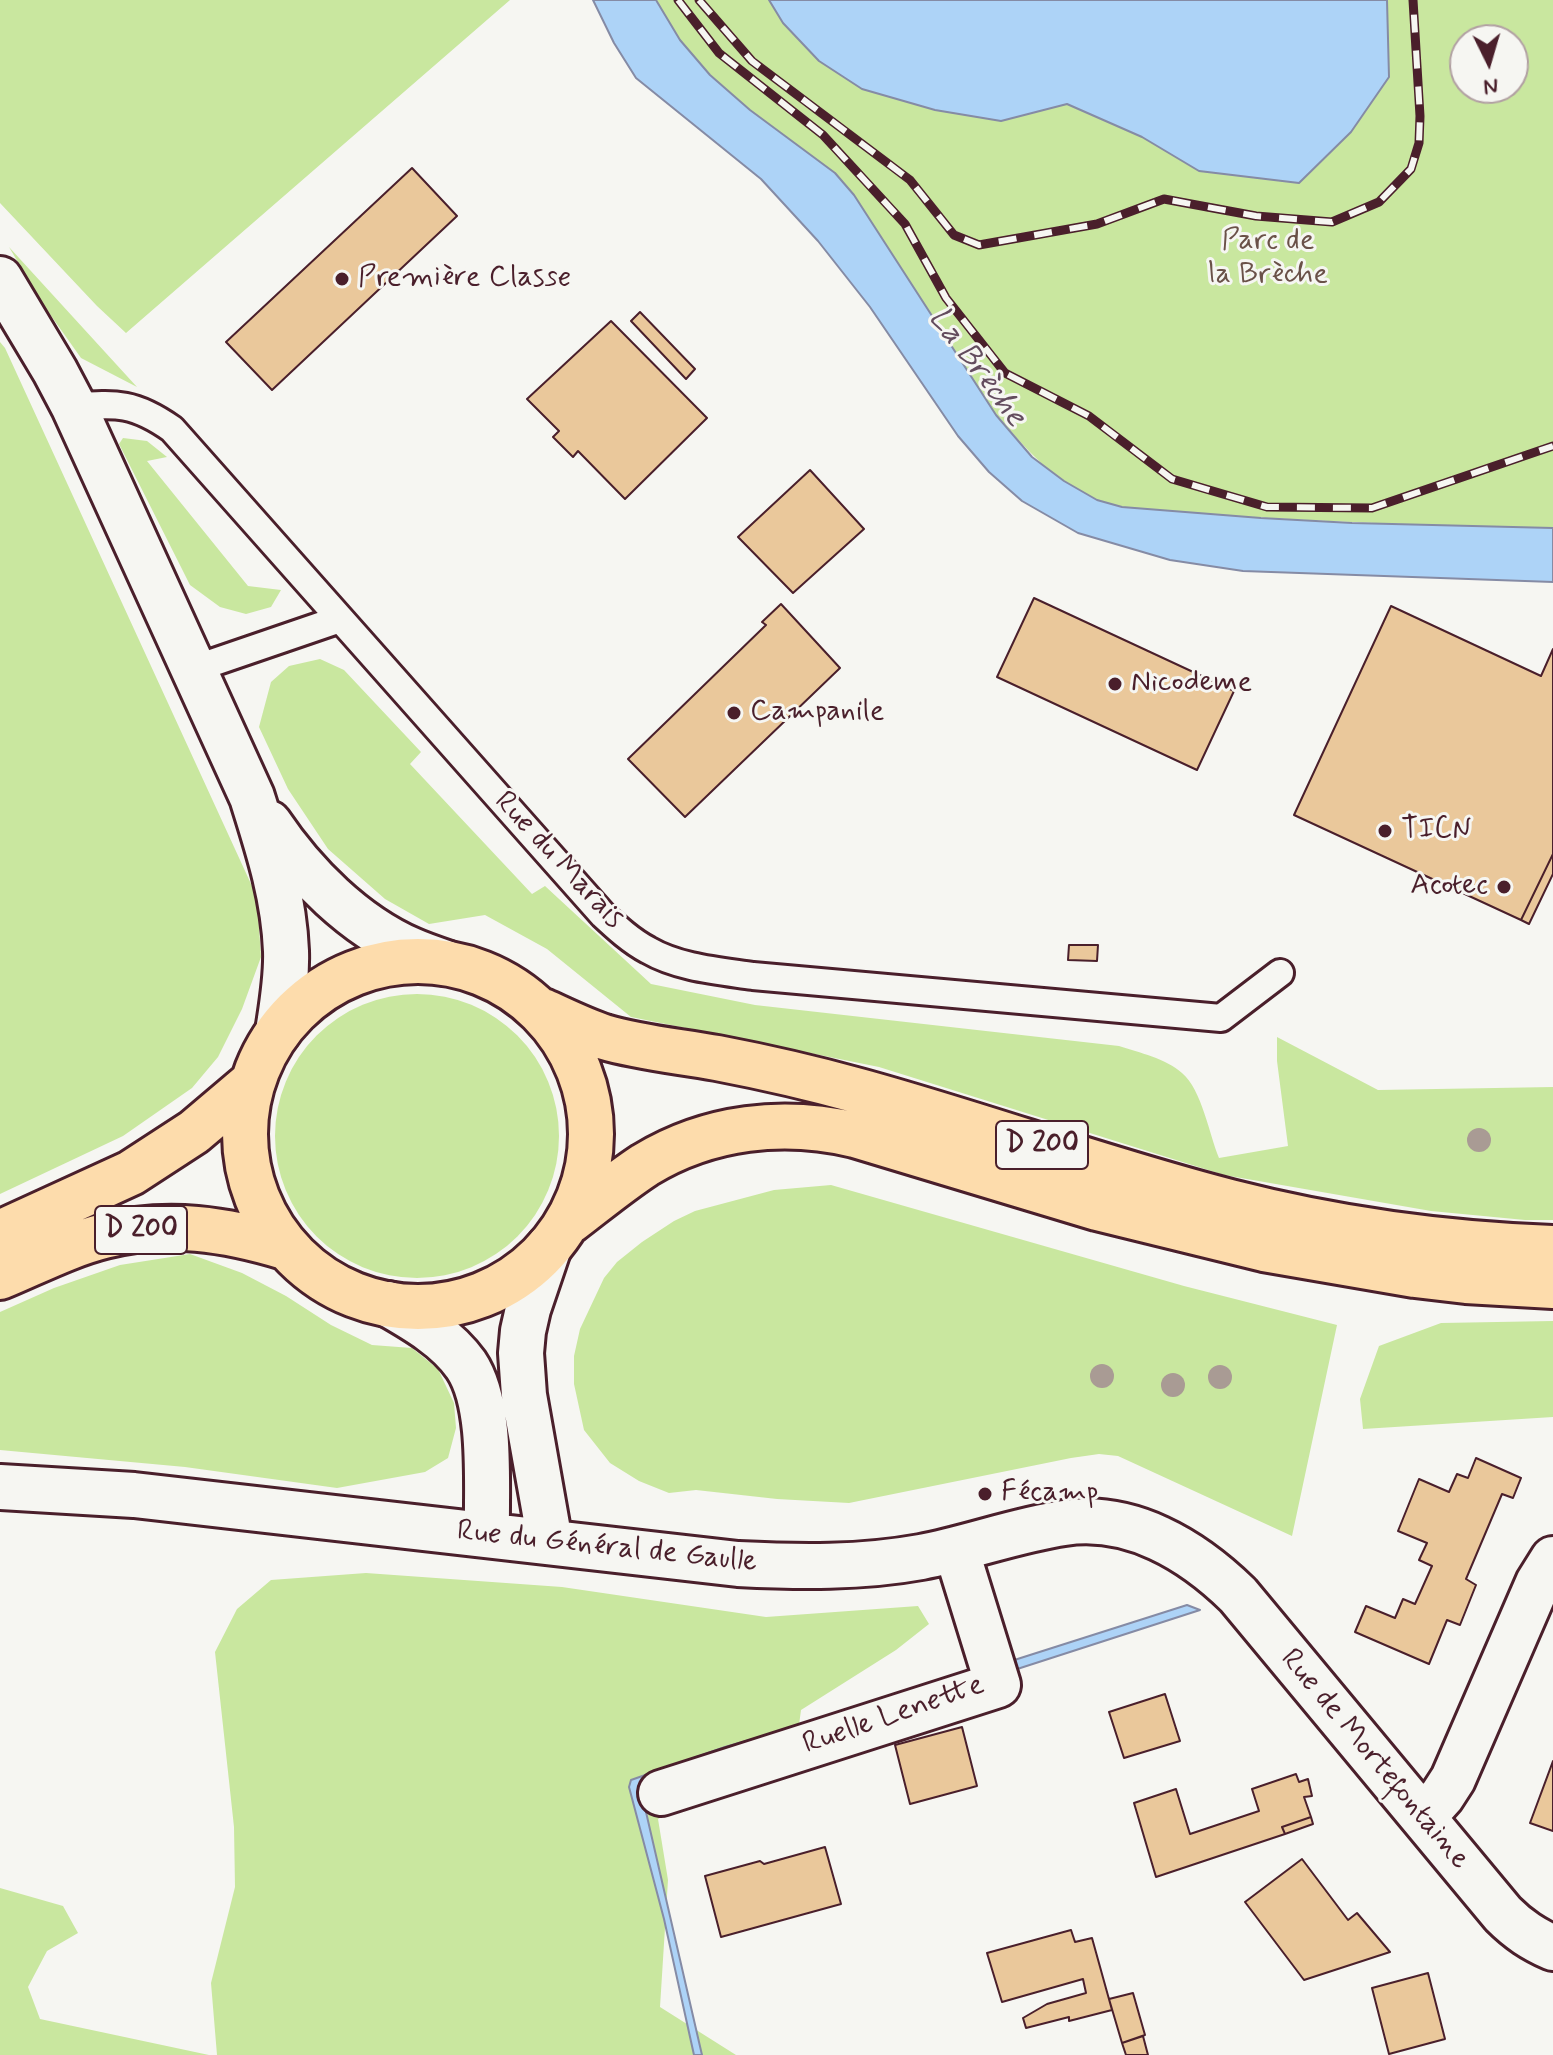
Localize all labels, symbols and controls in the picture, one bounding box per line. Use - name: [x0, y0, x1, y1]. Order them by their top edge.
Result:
- north arrow: [1449, 24, 1529, 104]
- text: N: [1482, 71, 1499, 101]
- park label: Parc de la Brèche: [1208, 224, 1328, 294]
- place label: Première Classe: [358, 261, 571, 297]
- marker: Première Classe: [333, 270, 351, 288]
- water label: La Brèche: [919, 301, 1033, 435]
- place label: Nicodeme: [1131, 666, 1252, 702]
- marker: Nicodeme: [1106, 675, 1124, 693]
- place label: Campanile: [750, 695, 885, 731]
- marker: Campanile: [725, 704, 743, 722]
- street label: Rue du Marais: [485, 785, 631, 937]
- place label: TICN: [1401, 813, 1471, 849]
- marker: TICN: [1376, 822, 1394, 840]
- place label: Acotec: [1410, 869, 1488, 905]
- marker: Acotec: [1495, 878, 1513, 896]
- road number: D 200: [996, 1121, 1088, 1169]
- road number: D 200: [95, 1206, 187, 1254]
- place label: Fécamp: [1001, 1476, 1098, 1512]
- marker: Fécamp: [976, 1485, 994, 1503]
- street label: Rue du Général de Gaulle: [455, 1514, 759, 1582]
- street label: Rue de Mortefontaine: [1271, 1643, 1477, 1877]
- street label: Ruelle Lenette: [799, 1668, 989, 1764]

